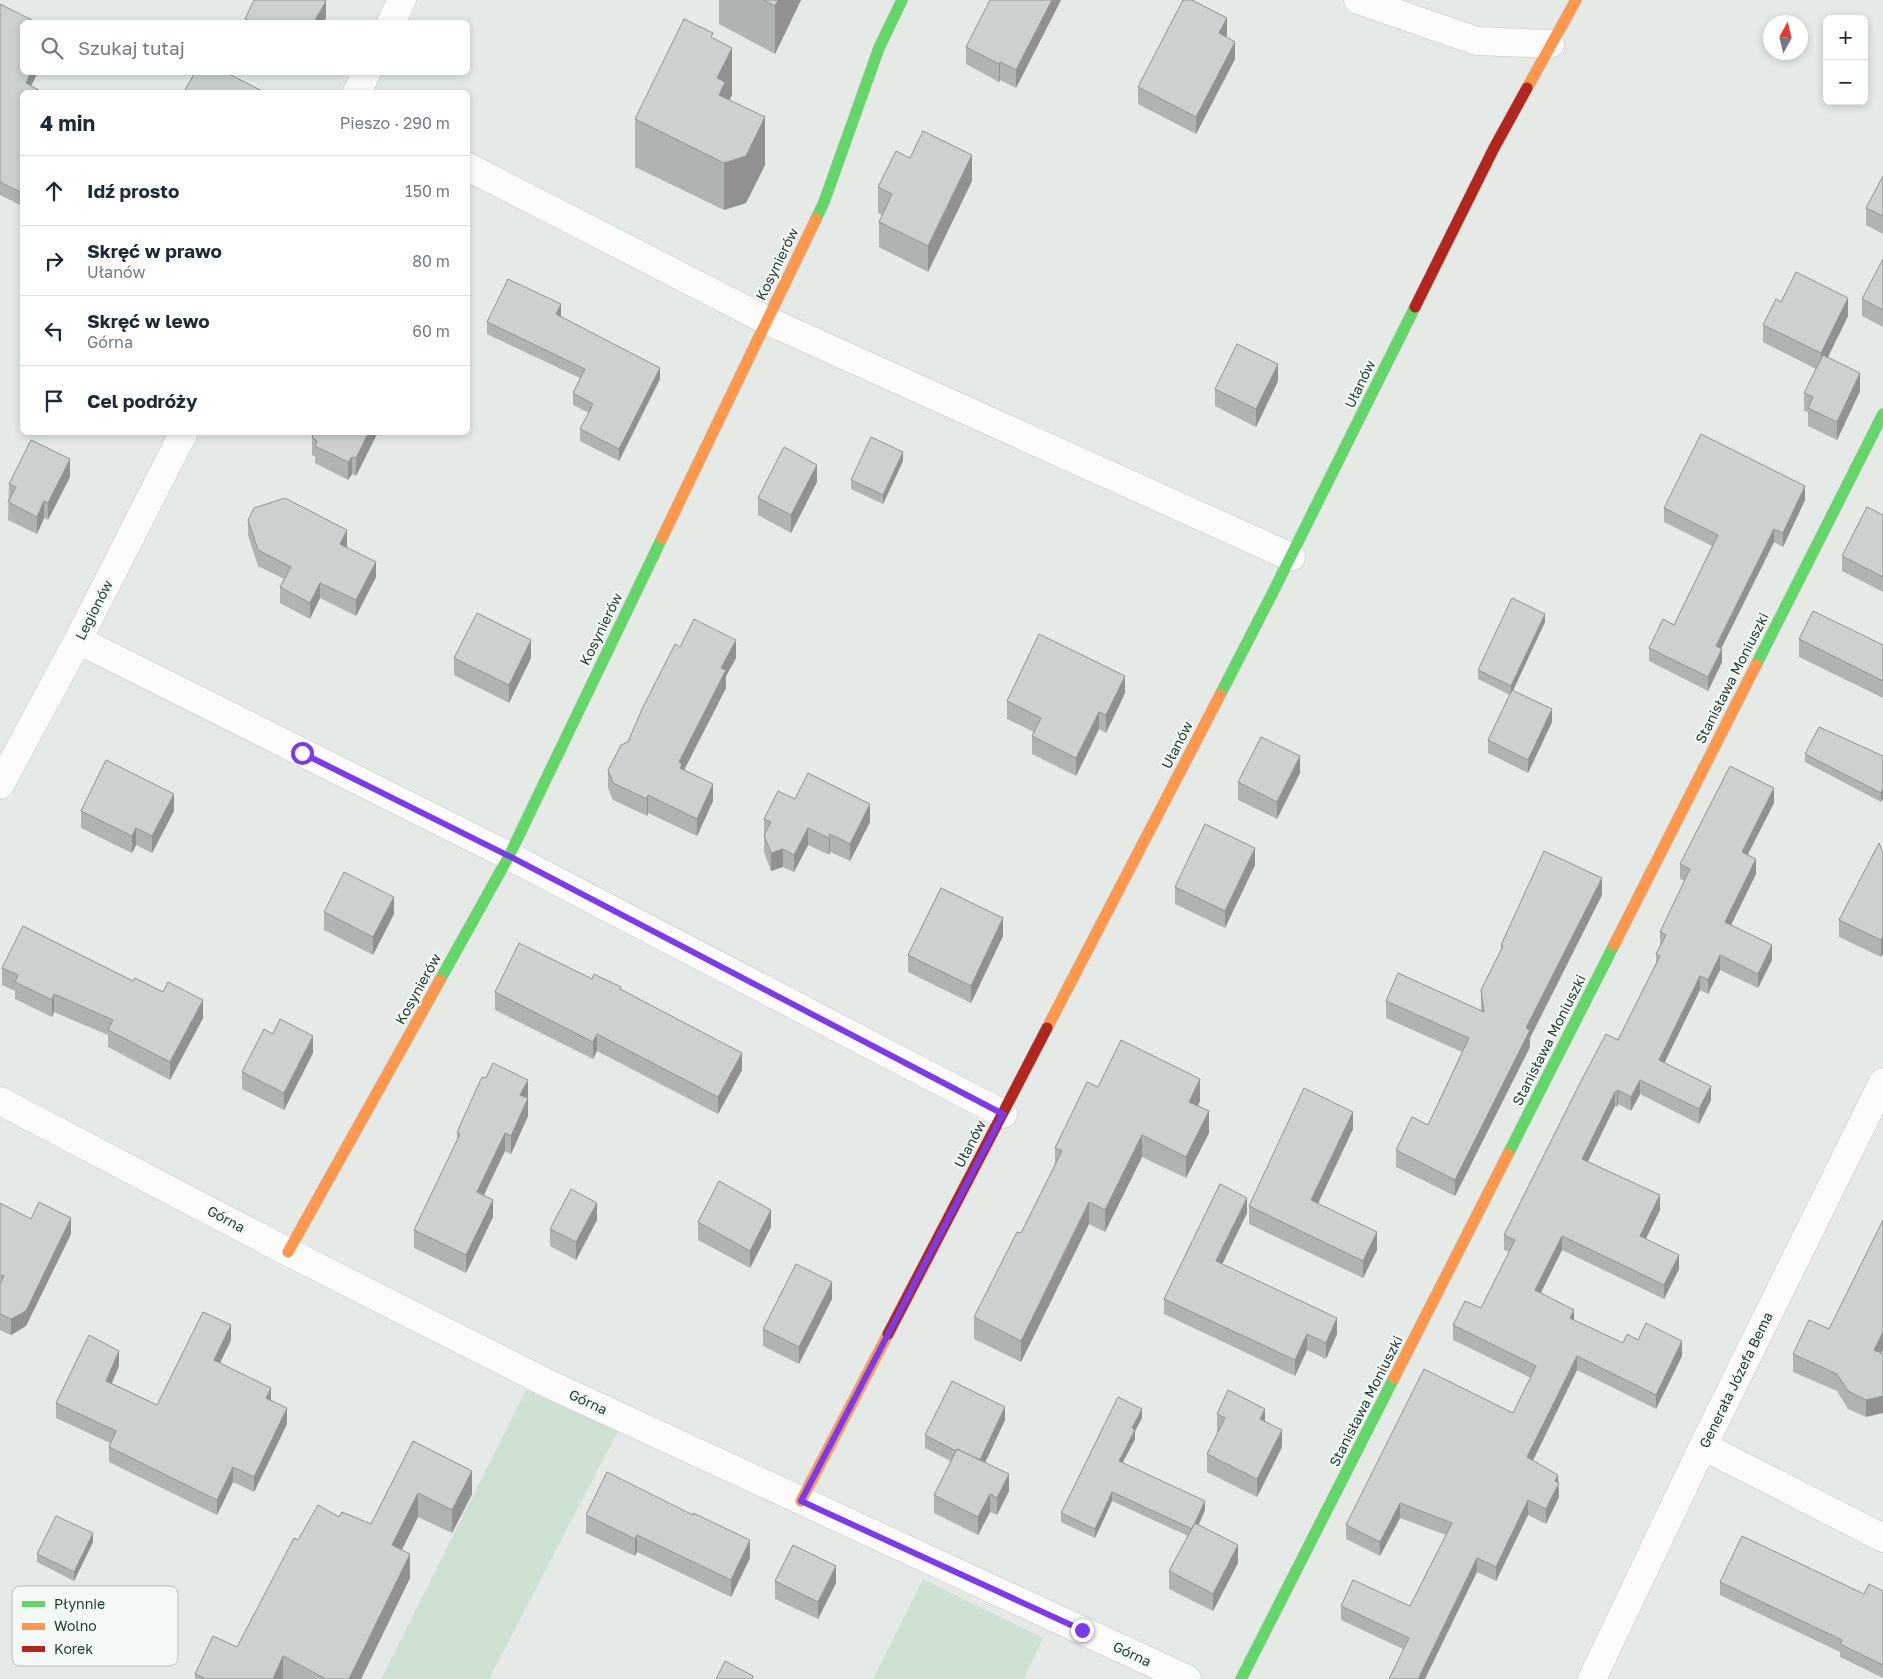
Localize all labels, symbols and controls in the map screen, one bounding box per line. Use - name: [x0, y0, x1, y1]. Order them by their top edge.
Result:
- north arrow: [1763, 15, 1808, 60]
- map controls: [1823, 15, 1868, 105]
- button: +: [1823, 15, 1868, 60]
- search box: [20, 20, 470, 75]
- icon: search: [38, 34, 66, 62]
- text: Szukaj tutaj: [78, 36, 185, 59]
- button: −: [1823, 60, 1868, 105]
- text: 4 min: [40, 110, 95, 136]
- text: Pieszo · 290 m: [340, 113, 450, 133]
- icon: ahead: [40, 177, 68, 205]
- text: Idź prosto: [87, 179, 179, 202]
- text: 150 m: [405, 181, 450, 201]
- street label: Kosynierów: [752, 225, 801, 303]
- text: Skręć w prawo: [87, 239, 222, 262]
- icon: right: [40, 247, 68, 275]
- text: 80 m: [412, 251, 450, 271]
- text: Ułanów: [87, 262, 145, 282]
- text: Skręć w lewo: [87, 309, 210, 332]
- icon: left: [40, 317, 68, 345]
- text: 60 m: [412, 321, 450, 341]
- text: Górna: [87, 332, 133, 352]
- street label: Ułanów: [1341, 357, 1378, 410]
- icon: arrive: [40, 387, 68, 415]
- text: Cel podróży: [87, 389, 197, 412]
- street label: Legionów: [71, 577, 116, 643]
- street label: Kosynierów: [576, 590, 625, 668]
- street label: Stanisława Moniuszki: [1691, 610, 1772, 746]
- street label: Ułanów: [1157, 718, 1196, 771]
- route start: [291, 742, 314, 765]
- street label: Kosynierów: [391, 950, 444, 1027]
- street label: Stanisława Moniuszki: [1508, 972, 1589, 1108]
- street label: Ułanów: [950, 1117, 989, 1170]
- street label: Górna: [204, 1202, 248, 1236]
- street label: Generała Józefa Bema: [1695, 1309, 1776, 1451]
- street label: Stanisława Moniuszki: [1325, 1333, 1406, 1469]
- street label: Górna: [566, 1385, 610, 1418]
- legend: [12, 1586, 178, 1666]
- text: Płynnie: [54, 1595, 105, 1612]
- text: Wolno: [54, 1617, 97, 1634]
- route end: [1071, 1619, 1094, 1642]
- street label: Górna: [1110, 1637, 1154, 1670]
- text: Korek: [54, 1640, 93, 1657]

